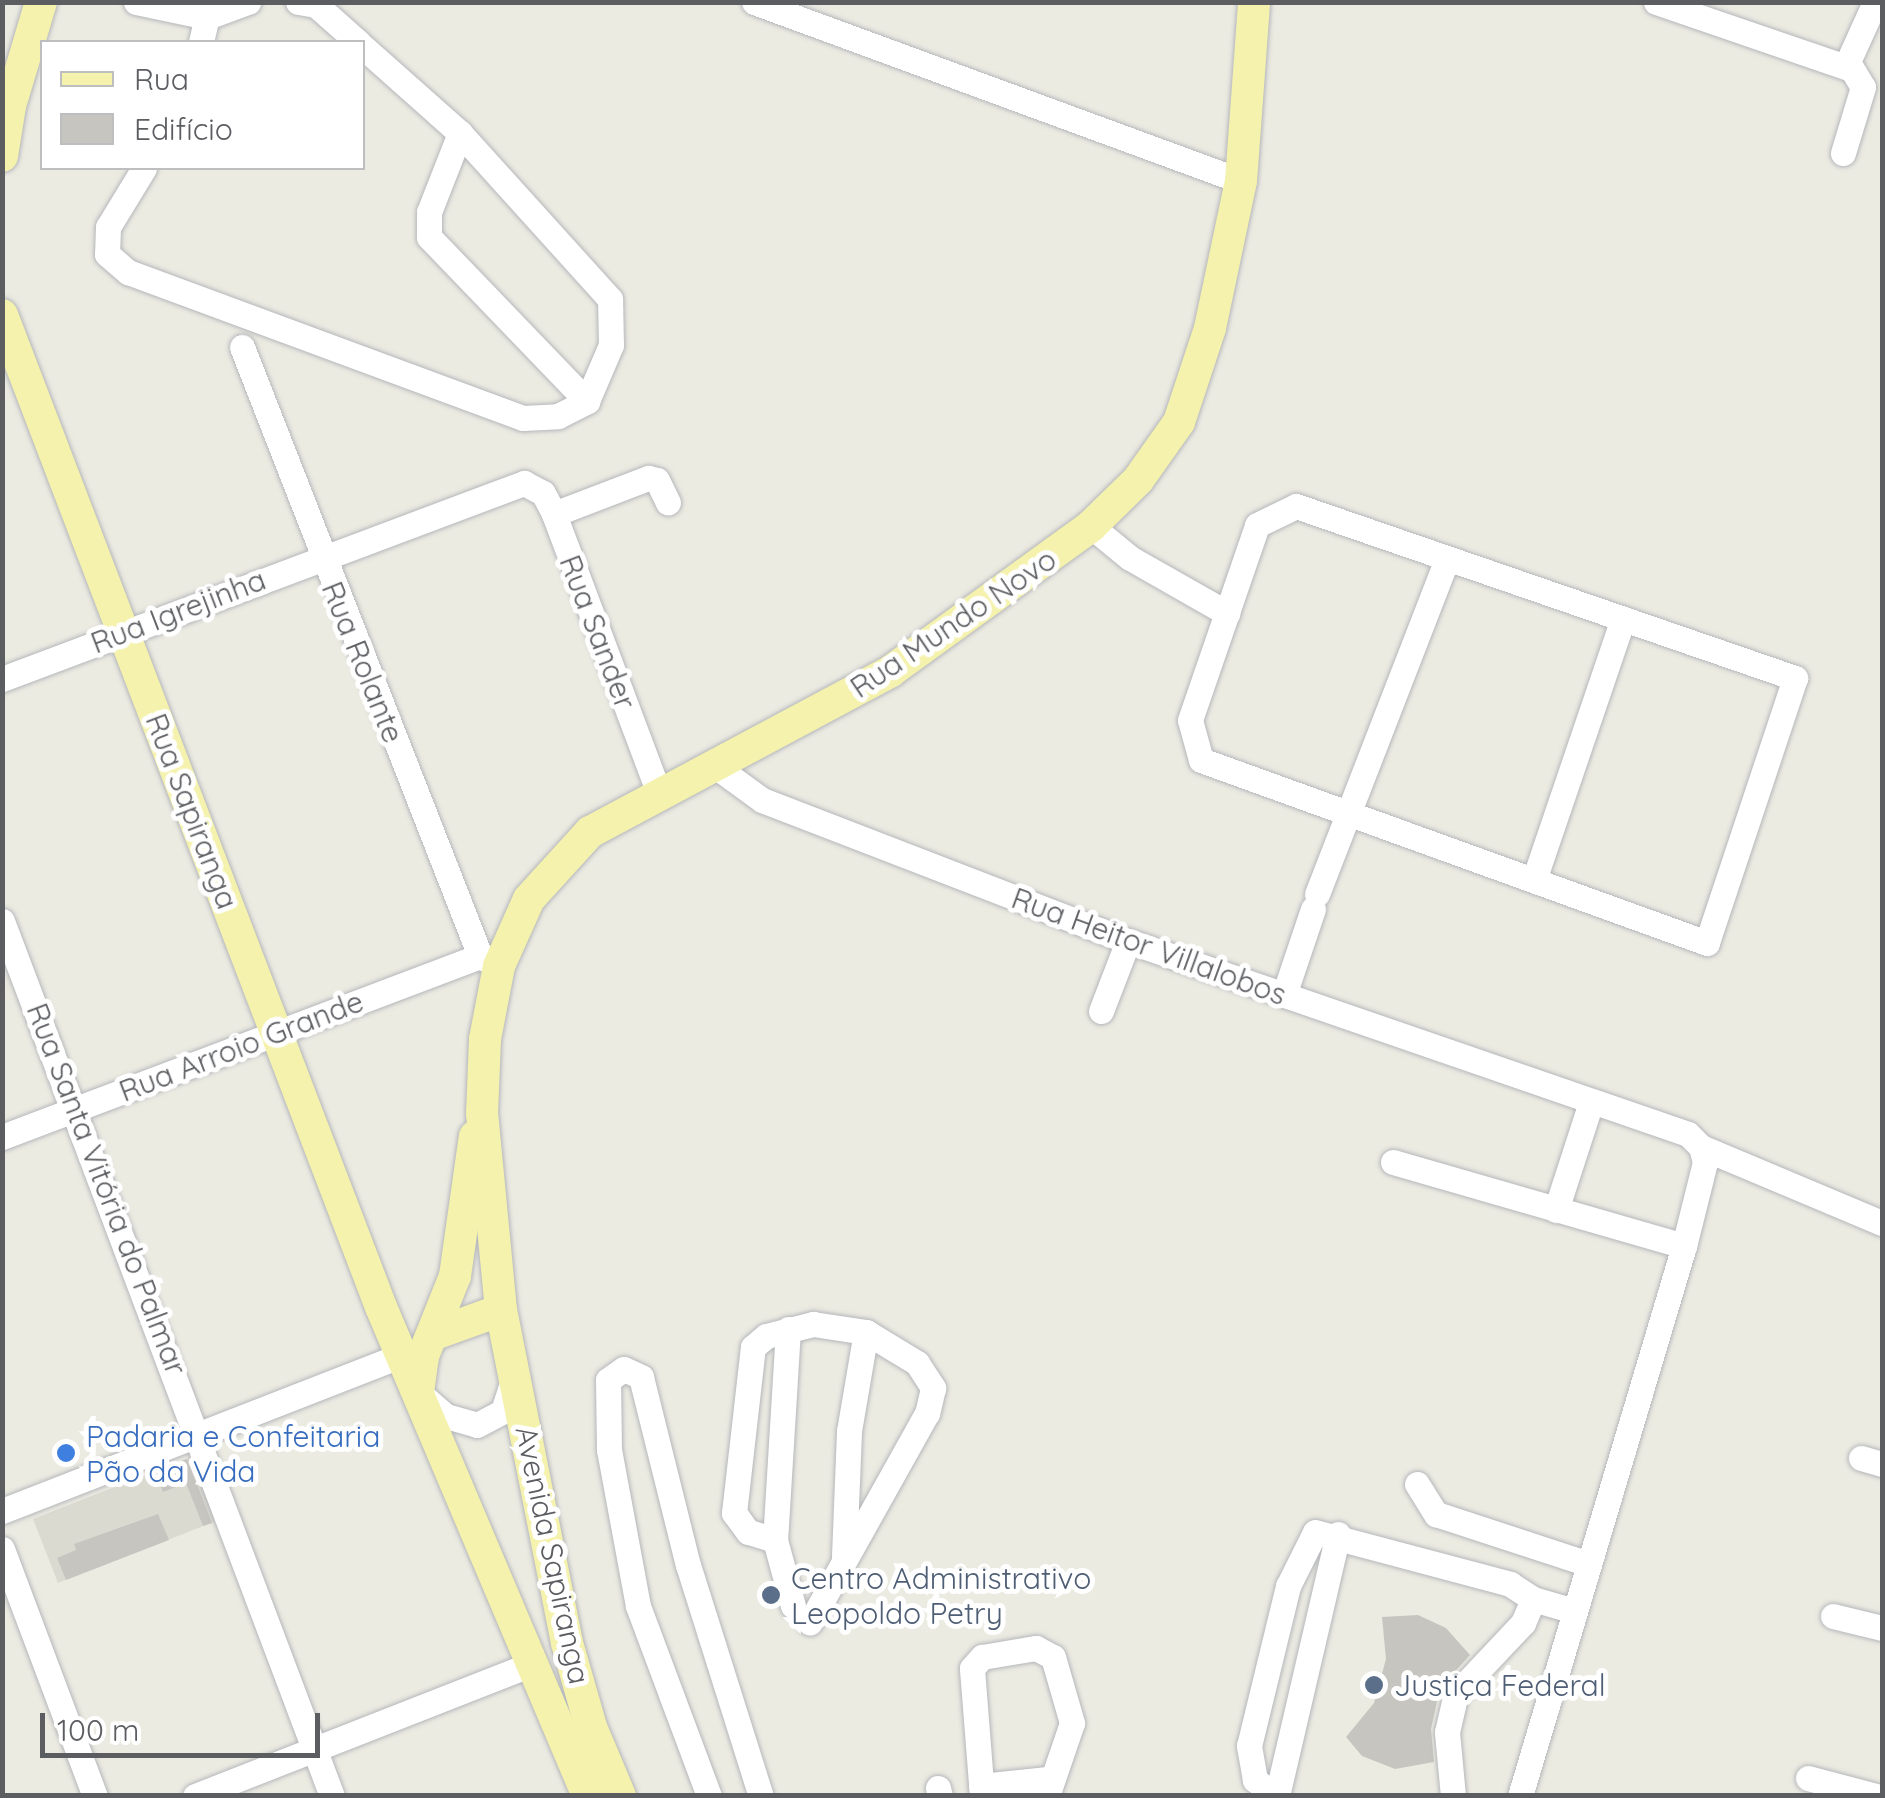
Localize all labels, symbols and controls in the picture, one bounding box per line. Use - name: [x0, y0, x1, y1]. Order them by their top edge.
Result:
- legend: [40, 40, 365, 170]
- text: Rua: [134, 60, 189, 98]
- text: Edifício: [134, 110, 233, 148]
- street label: Rua Mundo Novo: [843, 541, 1063, 705]
- street label: Rua Sander: [552, 550, 644, 714]
- street label: Rua Igrejinha: [85, 561, 271, 661]
- street label: Rua Rolante: [314, 576, 412, 748]
- street label: Rua Sapiranga: [138, 708, 246, 914]
- street label: Rua Heitor Villalobos: [1007, 880, 1291, 1012]
- street label: Rua Arroio Grande: [114, 983, 368, 1109]
- street label: Rua Santa Vitória do Palmar: [19, 998, 195, 1380]
- place label: Padaria e Confeitaria Pão da Vida: [86, 1418, 380, 1488]
- street label: Avenida Sapiranga: [508, 1423, 598, 1687]
- marker: Padaria e Confeitaria Pão da Vida: [55, 1442, 77, 1464]
- place label: Centro Administrativo Leopoldo Petry: [791, 1560, 1091, 1630]
- marker: Centro Administrativo Leopoldo Petry: [760, 1584, 782, 1606]
- place label: Justiça Federal: [1394, 1667, 1606, 1703]
- marker: Justiça Federal: [1363, 1674, 1385, 1696]
- scale bar: [45, 1693, 325, 1755]
- text: 100 m: [57, 1711, 139, 1749]

